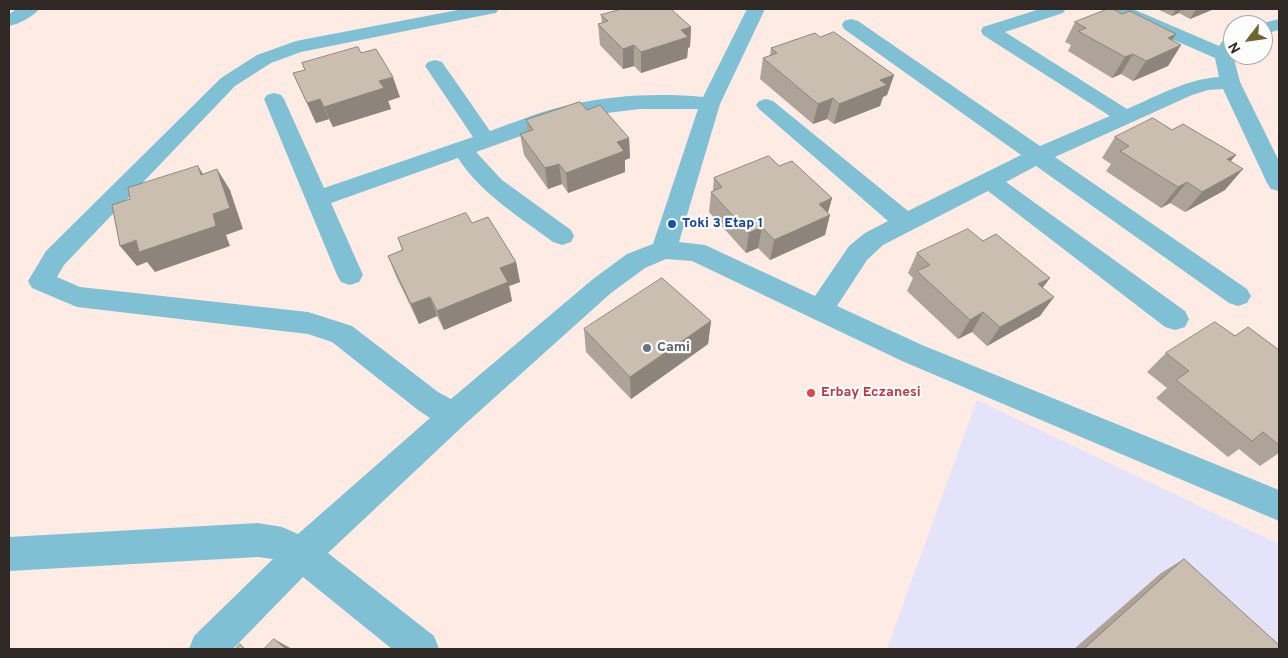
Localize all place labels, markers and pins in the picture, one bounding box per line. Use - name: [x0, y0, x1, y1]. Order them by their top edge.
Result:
- place label: Toki 3 Etap 1: [682, 216, 763, 232]
- marker: Toki 3 Etap 1: [666, 218, 678, 230]
- place label: Cami: [657, 340, 690, 356]
- marker: Cami: [641, 342, 653, 354]
- place label: Erbay Eczanesi: [821, 385, 921, 401]
- marker: Erbay Eczanesi: [805, 387, 817, 399]

